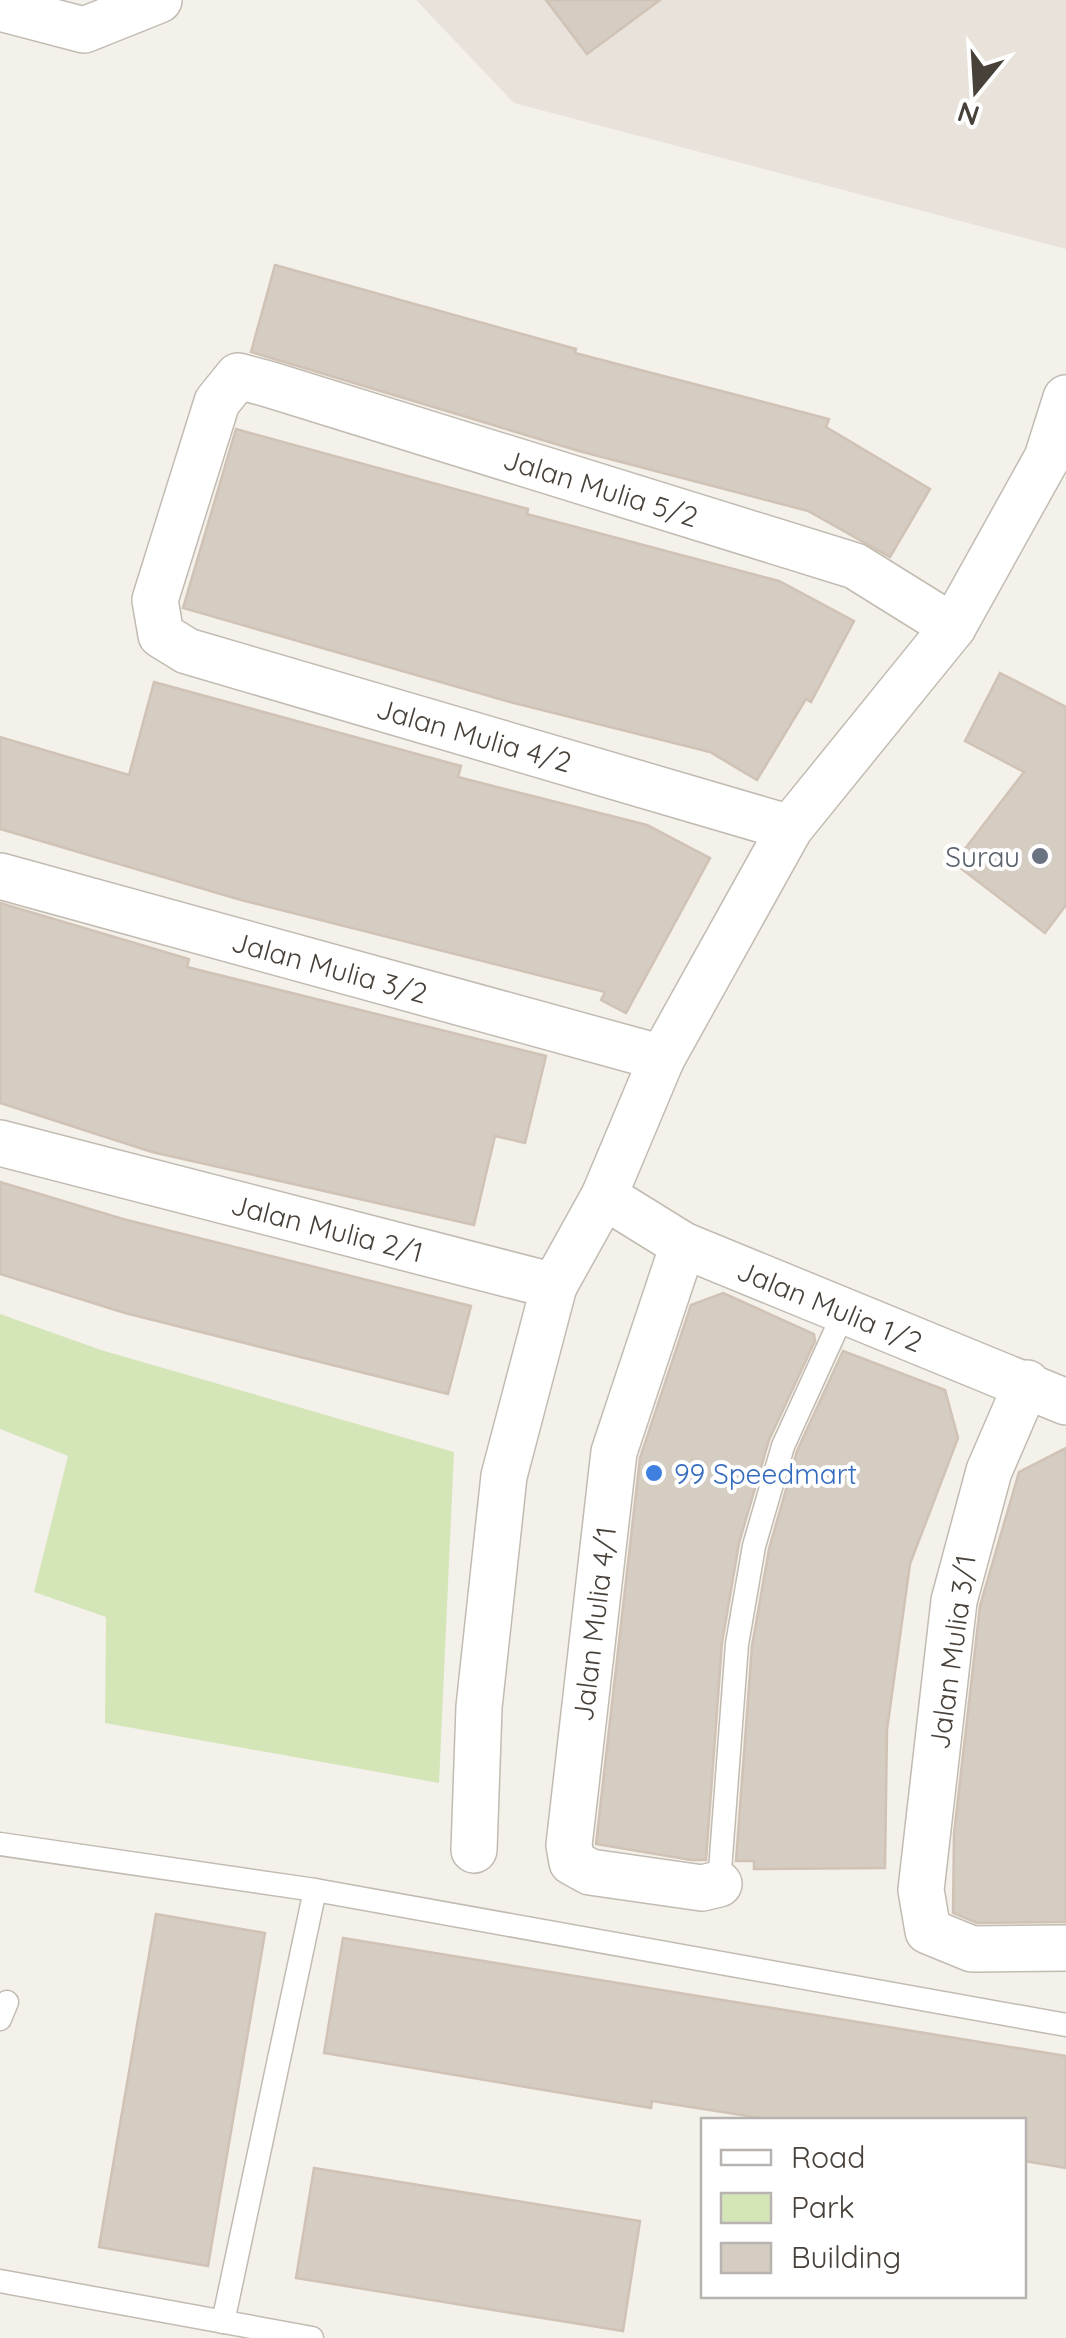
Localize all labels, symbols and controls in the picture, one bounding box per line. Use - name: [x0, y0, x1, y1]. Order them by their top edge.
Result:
- north arrow: [926, 40, 1026, 140]
- text: N: [953, 94, 983, 134]
- street label: Jalan Mulia 5/2: [499, 441, 703, 534]
- street label: Jalan Mulia 4/2: [372, 690, 576, 780]
- place label: Surau: [945, 839, 1020, 874]
- marker: Surau: [1029, 845, 1051, 867]
- street label: Jalan Mulia 3/2: [228, 923, 431, 1010]
- street label: Jalan Mulia 2/1: [228, 1186, 427, 1269]
- street label: Jalan Mulia 1/2: [732, 1252, 928, 1359]
- place label: 99 Speedmart: [674, 1456, 857, 1491]
- marker: 99 Speedmart: [643, 1462, 665, 1484]
- street label: Jalan Mulia 4/1: [565, 1525, 623, 1723]
- street label: Jalan Mulia 3/1: [921, 1553, 983, 1751]
- legend: [701, 2118, 1026, 2298]
- text: Road: [791, 2138, 865, 2176]
- text: Park: [791, 2188, 855, 2226]
- text: Building: [791, 2238, 901, 2276]

